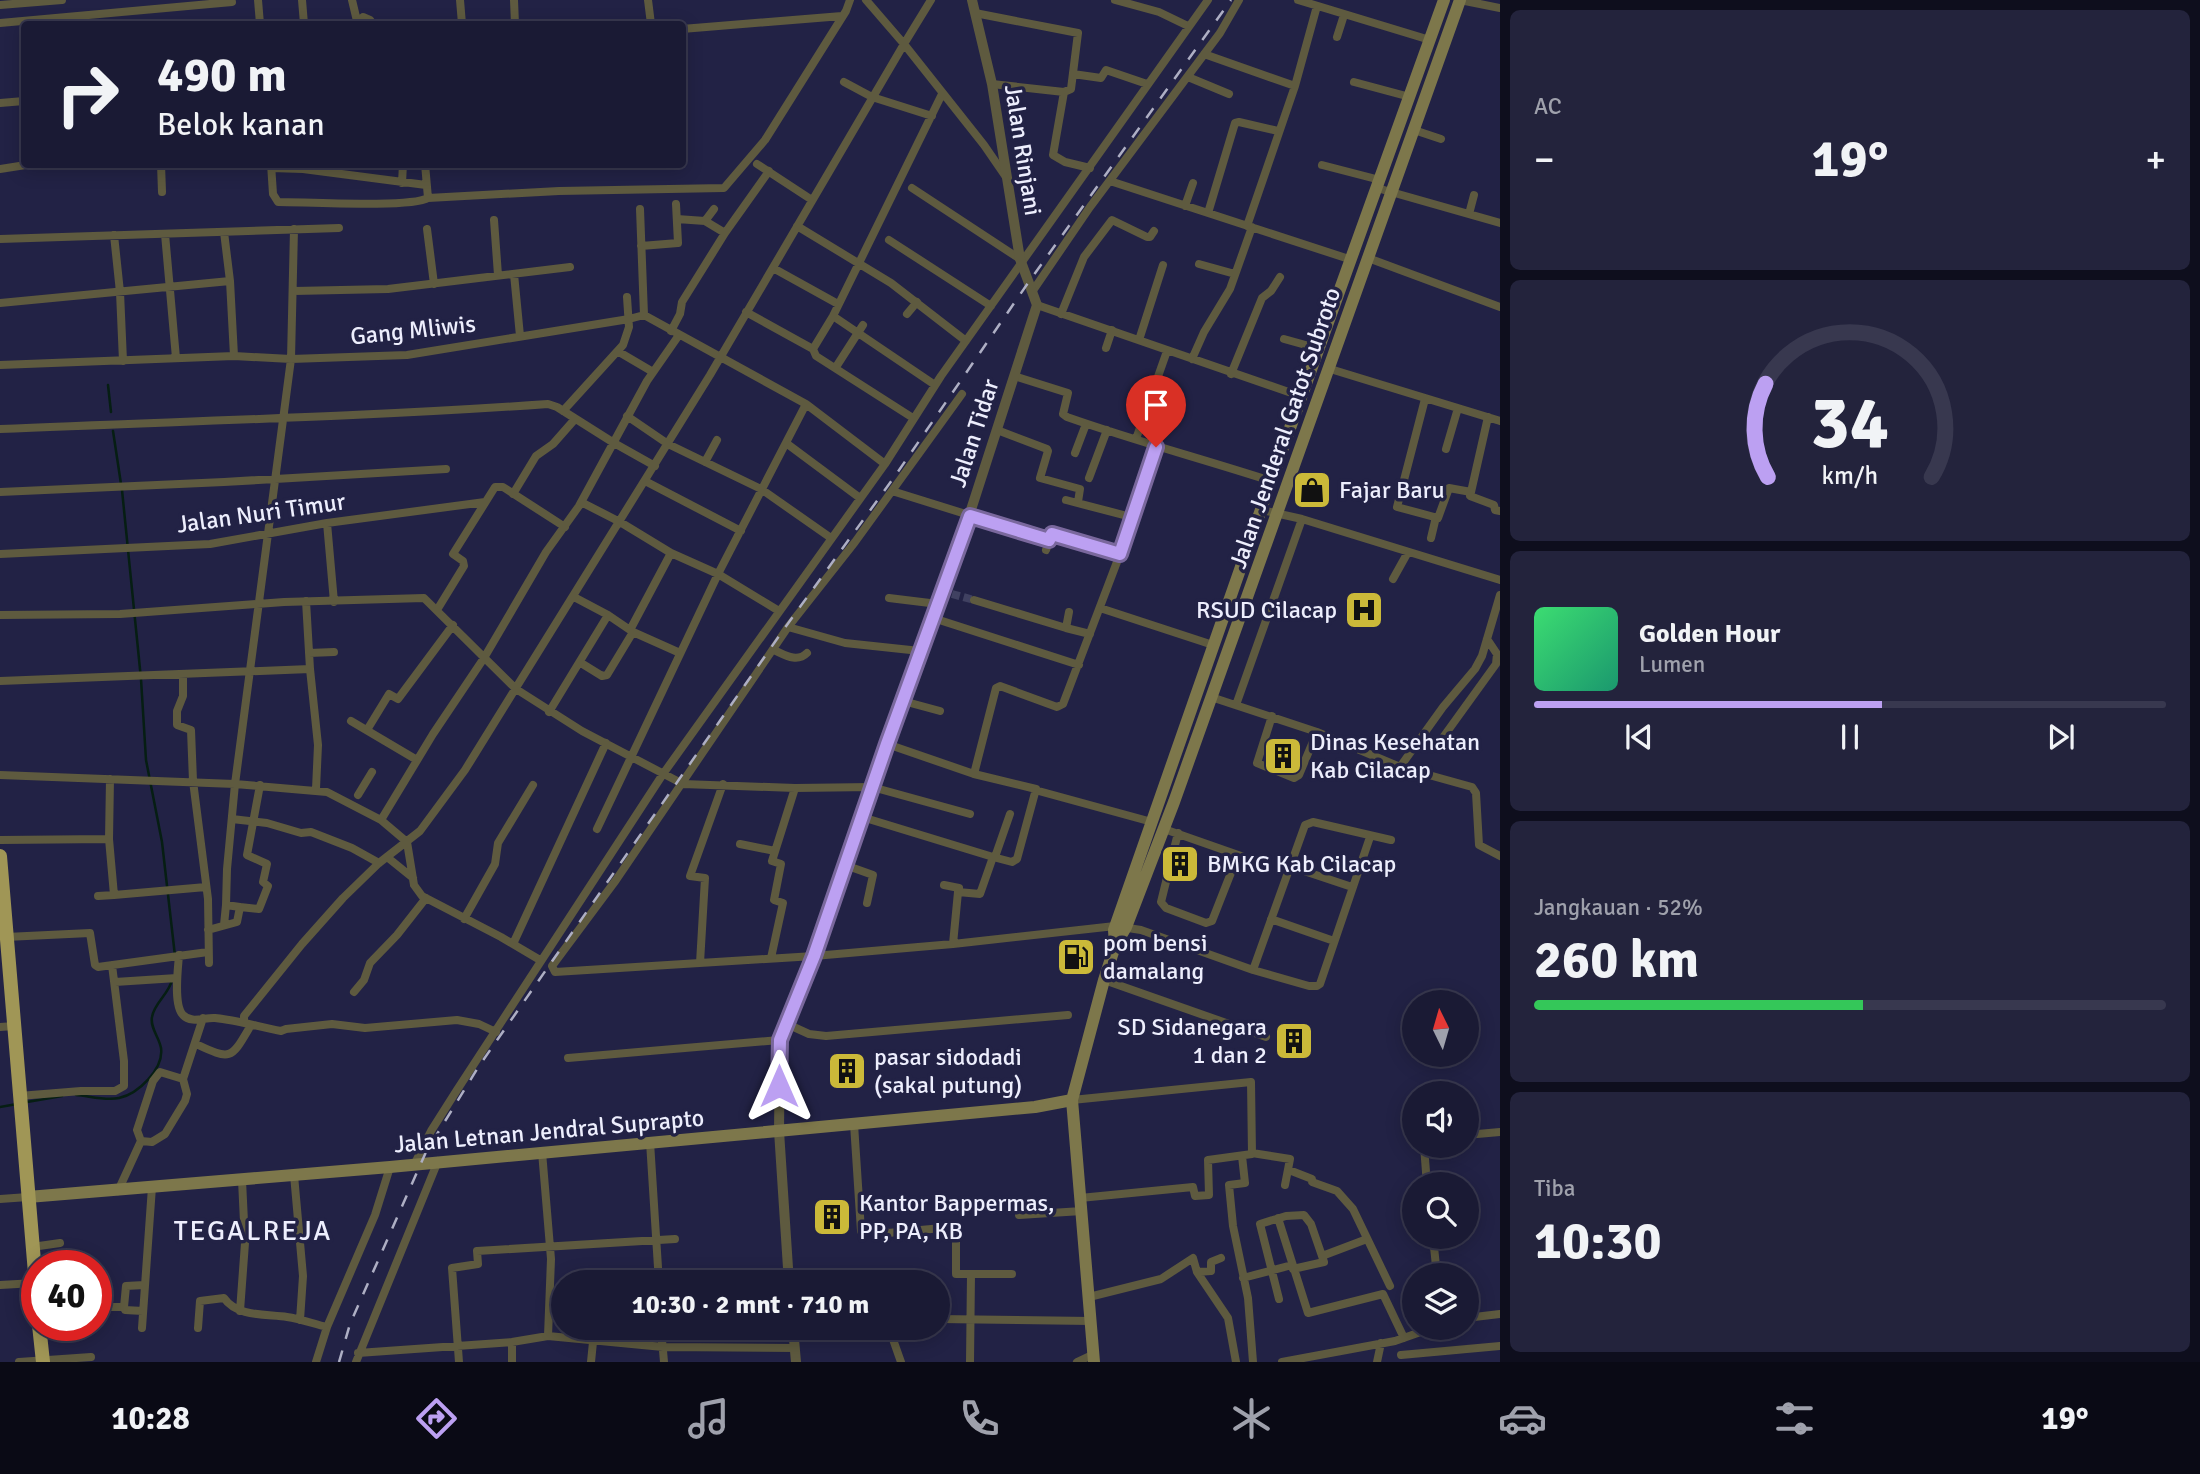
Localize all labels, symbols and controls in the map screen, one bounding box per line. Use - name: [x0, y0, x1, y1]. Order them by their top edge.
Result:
- text: 490 m: [157, 45, 287, 105]
- icon: right: [42, 49, 133, 140]
- street label: Jalan Rinjani: [998, 82, 1048, 218]
- text: AC: [1534, 92, 1562, 121]
- text: Belok kanan: [157, 105, 325, 144]
- text: 19°: [1812, 127, 1888, 191]
- text: −: [1534, 136, 1555, 183]
- text: +: [2145, 136, 2166, 183]
- street label: Jalan Jenderal Gatot Subroto: [1223, 283, 1347, 573]
- street label: Gang Mliwis: [349, 309, 477, 351]
- street label: Jalan Tidar: [942, 375, 1006, 491]
- pin: [1126, 375, 1186, 447]
- text: 34: [1811, 379, 1889, 468]
- icon: arrive: [1137, 386, 1175, 424]
- text: km/h: [1822, 459, 1878, 490]
- shop icon: Fajar Baru: [1291, 469, 1333, 511]
- place label: Fajar Baru: [1339, 475, 1445, 505]
- street label: Jalan Nuri Timur: [175, 486, 347, 540]
- hospital icon: RSUD Cilacap: [1343, 589, 1385, 631]
- place label: RSUD Cilacap: [1196, 595, 1337, 625]
- text: Golden Hour: [1639, 618, 1780, 650]
- text: Lumen: [1639, 650, 1705, 679]
- icon: previous: [1620, 718, 1658, 756]
- icon: pause: [1831, 718, 1869, 756]
- icon: next: [2042, 718, 2080, 756]
- place label: Dinas Kesehatan Kab Cilacap: [1310, 727, 1480, 785]
- building icon: Dinas Kesehatan Kab Cilacap: [1262, 735, 1304, 777]
- building icon: BMKG Kab Cilacap: [1159, 843, 1201, 885]
- place label: BMKG Kab Cilacap: [1207, 849, 1396, 879]
- text: Jangkauan · 52%: [1534, 893, 1703, 922]
- place label: pom bensi damalang: [1103, 928, 1207, 986]
- text: 260 km: [1534, 928, 1699, 992]
- fuel station icon: pom bensi damalang: [1055, 936, 1097, 978]
- north arrow: [1402, 990, 1479, 1068]
- map controls: [1402, 990, 1479, 1340]
- place label: SD Sidanegara 1 dan 2: [1117, 1012, 1267, 1070]
- building icon: SD Sidanegara 1 dan 2: [1273, 1020, 1315, 1062]
- place label: pasar sidodadi (sakal putung): [874, 1042, 1022, 1100]
- position arrow: [742, 1049, 816, 1123]
- building icon: pasar sidodadi (sakal putung): [826, 1050, 868, 1092]
- button: sound: [1402, 1081, 1479, 1158]
- street label: Jalan Letnan Jendral Suprapto: [393, 1103, 705, 1159]
- button: search: [1402, 1172, 1479, 1249]
- text: Tiba: [1534, 1174, 1575, 1203]
- place label: Kantor Bappermas, PP, PA, KB: [859, 1188, 1055, 1246]
- building icon: Kantor Bappermas, PP, PA, KB: [811, 1196, 853, 1238]
- text: 10:30: [1534, 1209, 1662, 1273]
- district label: TEGALREJA: [174, 1214, 332, 1248]
- speed limit sign: 40: [21, 1250, 112, 1341]
- button: layers: [1402, 1263, 1479, 1340]
- text: 10:30 · 2 mnt · 710 m: [632, 1289, 869, 1321]
- icon: directions: [412, 1394, 461, 1443]
- icon: music: [684, 1394, 733, 1443]
- icon: phone: [955, 1394, 1004, 1443]
- icon: climate: [1227, 1394, 1276, 1443]
- icon: car: [1498, 1394, 1547, 1443]
- icon: filters: [1770, 1394, 1819, 1443]
- text: 10:28: [111, 1399, 190, 1438]
- text: 19°: [2041, 1399, 2089, 1438]

